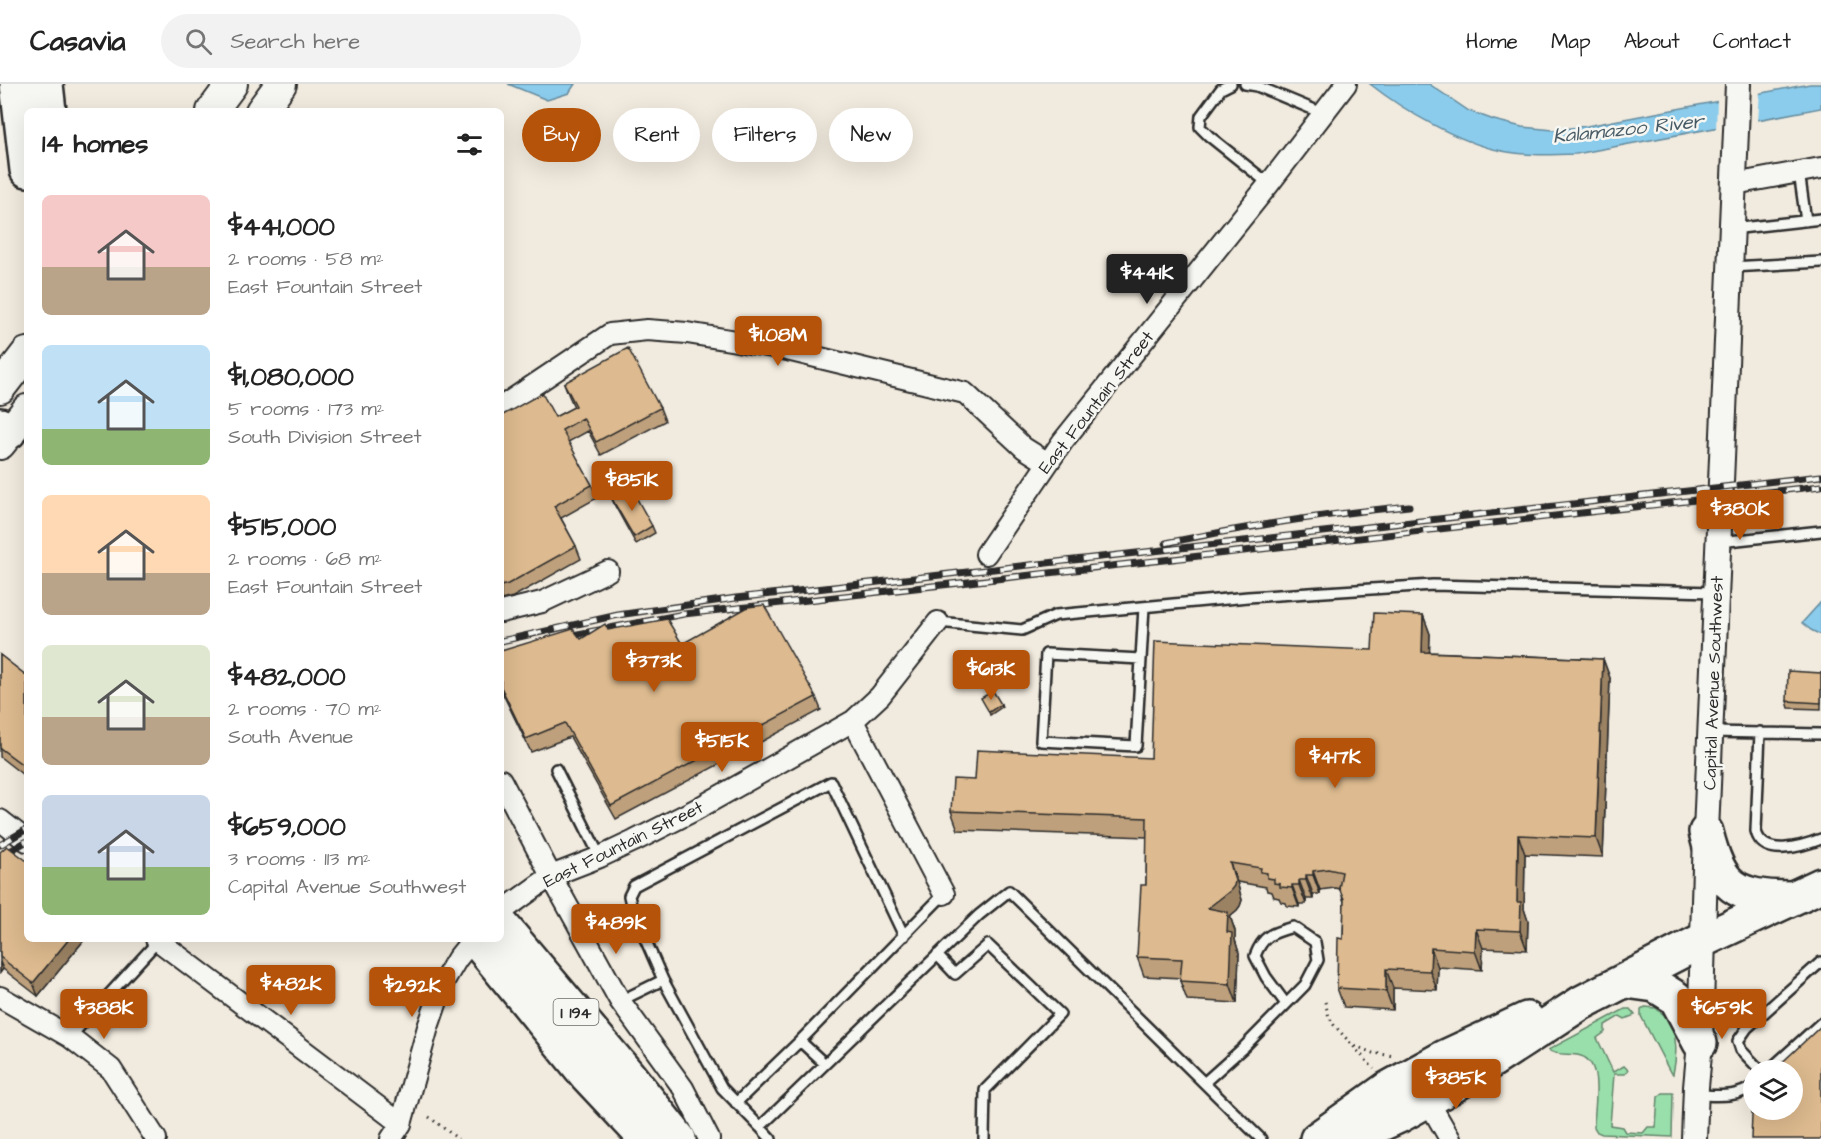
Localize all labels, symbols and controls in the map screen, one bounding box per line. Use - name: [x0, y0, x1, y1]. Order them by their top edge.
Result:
- search box: [161, 14, 581, 68]
- text: Casavia: [30, 22, 125, 61]
- icon: search: [182, 25, 215, 58]
- text: Search here: [230, 26, 360, 57]
- text: Home: [1466, 27, 1518, 56]
- text: Map: [1551, 27, 1591, 56]
- text: About: [1624, 27, 1680, 56]
- text: Contact: [1713, 27, 1791, 56]
- water label: Kalamazoo River: [1551, 107, 1707, 151]
- chip: Buy: [522, 108, 601, 162]
- chip: Rent: [613, 108, 700, 162]
- chip: Filters: [712, 108, 817, 162]
- chip: New: [829, 108, 913, 162]
- text: 14 homes: [42, 126, 148, 162]
- icon: filters: [453, 128, 486, 161]
- text: $441,000: [228, 209, 335, 245]
- icon: home: [90, 219, 162, 291]
- text: 2 rooms · 58 m²: [228, 245, 384, 273]
- pin: $441K: [1105, 254, 1189, 305]
- text: $441K: [1120, 259, 1174, 287]
- text: East Fountain Street: [228, 273, 422, 301]
- pin: $1.08M: [729, 316, 827, 367]
- text: $1.08M: [749, 321, 807, 349]
- street label: East Fountain Street: [1033, 325, 1161, 479]
- text: $1,080,000: [228, 359, 354, 395]
- icon: home: [90, 369, 162, 441]
- text: 5 rooms · 173 m²: [228, 395, 384, 423]
- text: South Division Street: [228, 423, 422, 451]
- pin: $851K: [590, 461, 674, 512]
- text: $851K: [606, 466, 658, 494]
- pin: $380K: [1698, 490, 1782, 541]
- text: $380K: [1710, 495, 1770, 523]
- text: $515,000: [228, 509, 336, 545]
- icon: home: [90, 519, 162, 591]
- text: 2 rooms · 68 m²: [228, 545, 382, 573]
- text: East Fountain Street: [228, 573, 422, 601]
- street label: Capital Avenue Southwest: [1697, 575, 1730, 791]
- pin: $373K: [612, 642, 696, 693]
- text: $373K: [626, 647, 682, 675]
- pin: $613K: [949, 650, 1033, 701]
- text: $613K: [967, 655, 1015, 683]
- text: $482,000: [228, 659, 346, 695]
- icon: home: [90, 669, 162, 741]
- text: 2 rooms · 70 m²: [228, 695, 381, 723]
- pin: $515K: [680, 722, 764, 773]
- text: South Avenue: [228, 723, 353, 751]
- text: $515K: [695, 727, 749, 755]
- pin: $417K: [1293, 738, 1377, 789]
- text: $417K: [1309, 743, 1361, 771]
- street label: East Fountain Street: [539, 795, 708, 894]
- text: $659,000: [228, 809, 346, 845]
- icon: home: [90, 819, 162, 891]
- text: 3 rooms · 113 m²: [228, 845, 371, 873]
- text: Capital Avenue Southwest: [228, 873, 466, 901]
- pin: $489K: [574, 904, 658, 955]
- text: $489K: [585, 909, 647, 937]
- pin: $482K: [249, 965, 333, 1016]
- pin: $292K: [370, 967, 454, 1018]
- text: $482K: [260, 970, 322, 998]
- text: $292K: [383, 972, 441, 1000]
- pin: $388K: [62, 989, 146, 1040]
- pin: $659K: [1680, 989, 1764, 1040]
- text: $388K: [74, 994, 134, 1022]
- text: $659K: [1691, 994, 1753, 1022]
- road number: I 194: [554, 999, 598, 1025]
- pin: $385K: [1414, 1059, 1498, 1110]
- map controls: [1743, 1060, 1803, 1120]
- button: layers: [1743, 1060, 1803, 1120]
- text: $385K: [1426, 1064, 1486, 1092]

